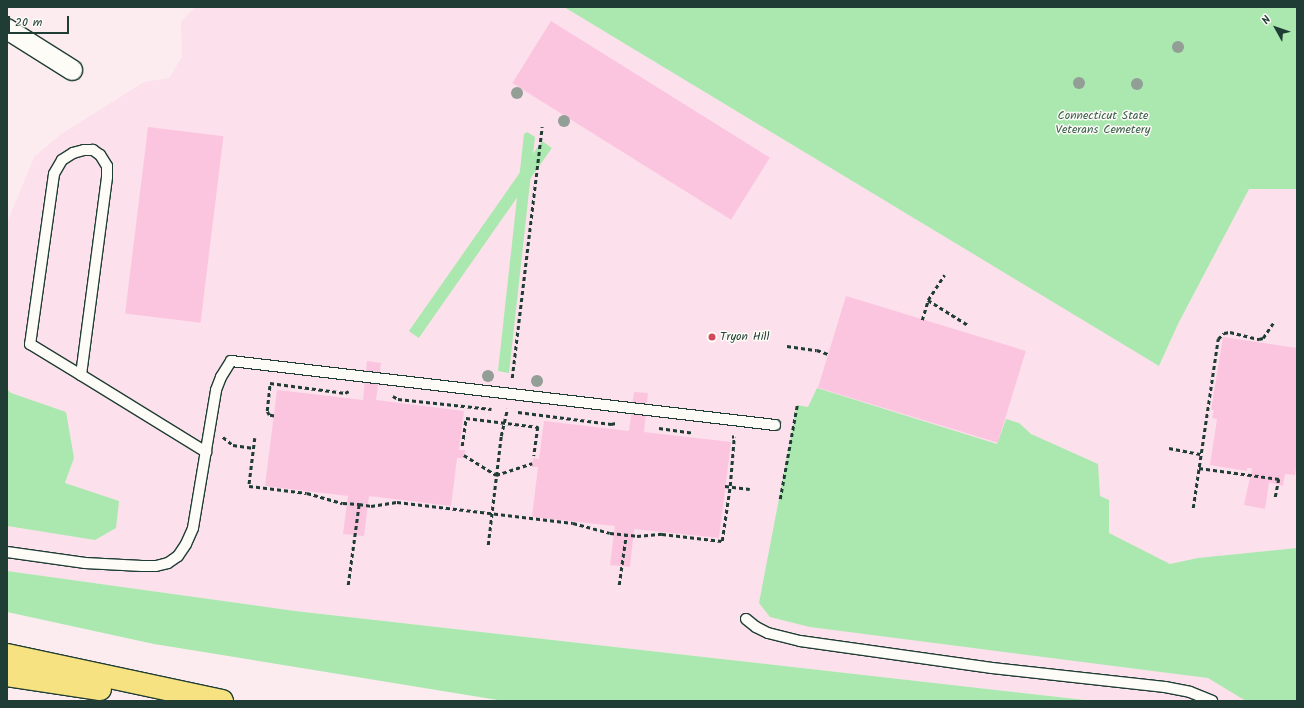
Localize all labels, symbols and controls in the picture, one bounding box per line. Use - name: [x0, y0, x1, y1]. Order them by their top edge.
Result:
- scale bar: [10, 8, 71, 34]
- north arrow: [1256, 8, 1296, 48]
- text: N: [1258, 12, 1276, 29]
- text: 20 m: [15, 13, 42, 32]
- park label: Connecticut State Veterans Cemetery: [1056, 109, 1150, 137]
- place label: Tryon Hill: [720, 330, 769, 344]
- marker: Tryon Hill: [707, 332, 717, 342]

